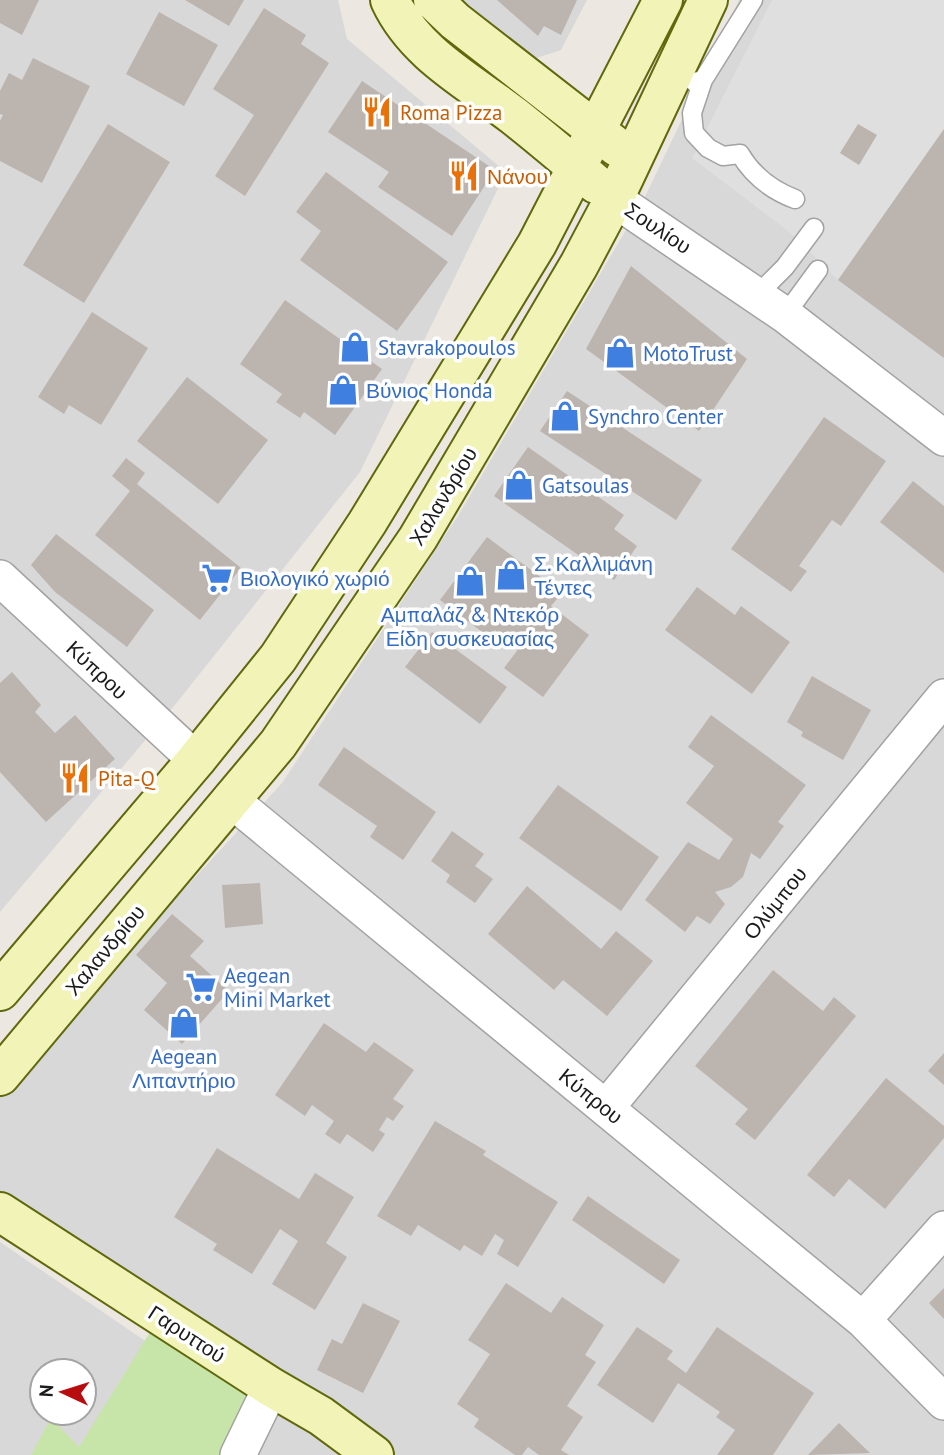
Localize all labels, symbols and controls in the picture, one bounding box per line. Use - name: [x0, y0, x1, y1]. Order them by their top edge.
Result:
- restaurant icon: Roma Pizza: [360, 95, 394, 129]
- place label: Roma Pizza: [400, 99, 502, 126]
- restaurant icon: Νάνου: [447, 159, 481, 193]
- place label: Νάνου: [487, 163, 548, 190]
- street label: Σουλίου: [620, 196, 696, 260]
- shop icon: Stavrakopoulos: [338, 330, 372, 364]
- place label: Stavrakopoulos: [378, 334, 516, 361]
- shop icon: MotoTrust: [603, 336, 637, 370]
- place label: MotoTrust: [643, 340, 733, 367]
- shop icon: Βύνιος Honda: [326, 373, 360, 407]
- place label: Βύνιος Honda: [366, 377, 493, 404]
- shop icon: Synchro Center: [548, 399, 582, 433]
- place label: Synchro Center: [588, 403, 724, 430]
- street label: Χαλανδρίου: [403, 442, 483, 550]
- shop icon: Gatsoulas: [502, 468, 536, 502]
- place label: Gatsoulas: [542, 472, 629, 499]
- place label: Σ. Καλλιμάνη Τέντες: [534, 550, 653, 601]
- shop icon: Σ. Καλλιμάνη Τέντες: [494, 558, 528, 592]
- supermarket icon: Βιολογικό χωριό: [200, 561, 234, 595]
- shop icon: Αμπαλάζ & Ντεκόρ Είδη συσκευασίας: [453, 564, 487, 598]
- place label: Βιολογικό χωριό: [240, 565, 390, 592]
- place label: Αμπαλάζ & Ντεκόρ Είδη συσκευασίας: [381, 601, 559, 652]
- street label: Κύπρου: [61, 635, 133, 705]
- restaurant icon: Pita-Q: [58, 761, 92, 795]
- place label: Pita-Q: [98, 765, 155, 792]
- street label: Ολύμπου: [737, 861, 813, 945]
- street label: Χαλανδρίου: [59, 899, 151, 1001]
- place label: Aegean Mini Market: [224, 962, 331, 1013]
- supermarket icon: Aegean Mini Market: [184, 970, 218, 1004]
- shop icon: Aegean Λιπαντήριο: [167, 1006, 201, 1040]
- place label: Aegean Λιπαντήριο: [132, 1043, 236, 1094]
- street label: Κύπρου: [554, 1062, 628, 1130]
- street label: Γαρυττού: [143, 1299, 231, 1369]
- north arrow: [28, 1357, 98, 1427]
- text: N: [34, 1384, 58, 1398]

